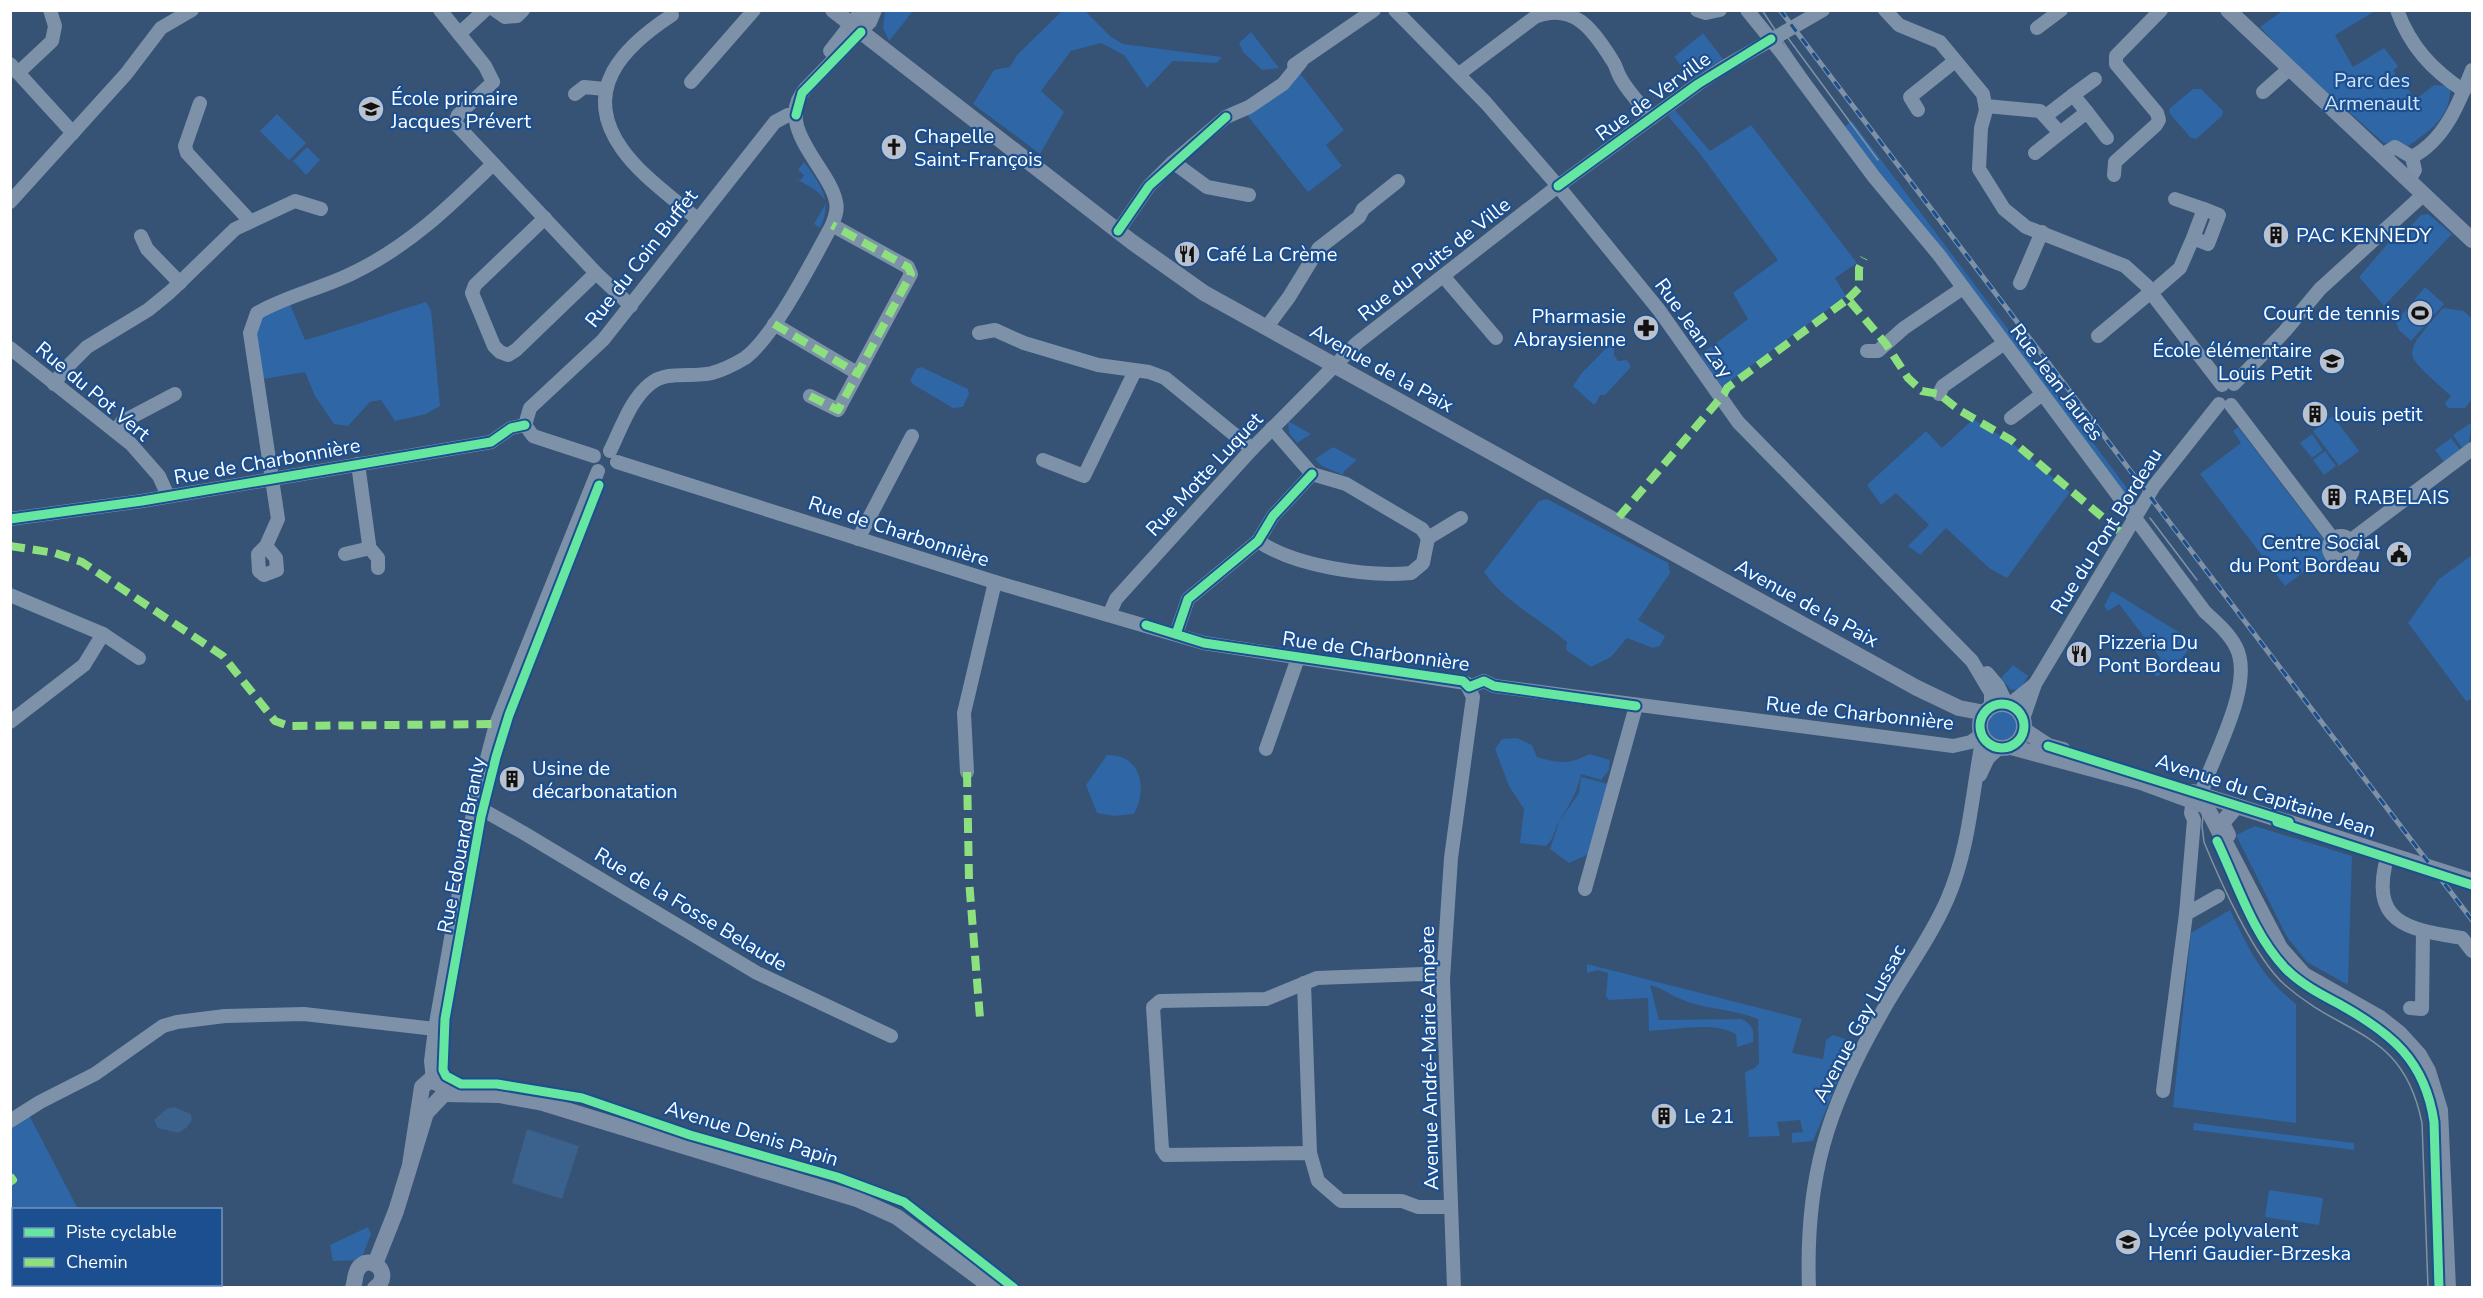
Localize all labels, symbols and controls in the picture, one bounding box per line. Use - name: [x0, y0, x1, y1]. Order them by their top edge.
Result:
- street label: Rue de Verville: [1590, 45, 1716, 147]
- park label: Parc des Armenault: [2324, 67, 2421, 117]
- place label: École primaire Jacques Prévert: [390, 85, 532, 135]
- school or university icon: École primaire Jacques Prévert: [356, 94, 386, 124]
- place label: Chapelle Saint-François: [914, 123, 1042, 173]
- church icon: Chapelle Saint-François: [879, 132, 909, 162]
- street label: Rue du Coin Buffet: [579, 183, 705, 333]
- street label: Rue du Puits de Ville: [1352, 191, 1516, 328]
- building icon: PAC KENNEDY: [2261, 220, 2291, 250]
- place label: PAC KENNEDY: [2296, 222, 2433, 249]
- restaurant icon: Café La Crème: [1172, 239, 1202, 269]
- place label: Café La Crème: [1206, 241, 1337, 268]
- street label: Rue Jean Zay: [1648, 273, 1739, 384]
- sports icon: Court de tennis: [2405, 298, 2435, 328]
- place label: Court de tennis: [2263, 300, 2400, 327]
- place label: Pharmasie Abraysienne: [1514, 303, 1626, 353]
- pharmacy icon: Pharmasie Abraysienne: [1631, 313, 1661, 343]
- street label: Avenue de la Paix: [1305, 318, 1459, 419]
- street label: Rue Jean Jaurès: [2004, 318, 2110, 446]
- street label: Rue du Pot Vert: [30, 335, 156, 448]
- place label: École élémentaire Louis Petit: [2153, 337, 2313, 387]
- school or university icon: École élémentaire Louis Petit: [2317, 346, 2347, 376]
- building icon: louis petit: [2300, 399, 2330, 429]
- place label: louis petit: [2334, 401, 2423, 428]
- street label: Rue Motte Luquet: [1140, 406, 1270, 542]
- street label: Rue de Charbonnière: [172, 432, 362, 491]
- street label: Rue du Pont Bordeau: [2044, 443, 2168, 619]
- building icon: RABELAIS: [2319, 482, 2349, 512]
- place label: RABELAIS: [2354, 484, 2449, 511]
- street label: Rue de Charbonnière: [805, 489, 993, 573]
- place label: Centre Social du Pont Bordeau: [2229, 529, 2380, 579]
- public building icon: Centre Social du Pont Bordeau: [2384, 539, 2414, 569]
- street label: Avenue de la Paix: [1730, 553, 1884, 654]
- street label: Rue de Charbonnière: [1281, 625, 1471, 678]
- place label: Pizzeria Du Pont Bordeau: [2098, 629, 2221, 679]
- restaurant icon: Pizzeria Du Pont Bordeau: [2064, 639, 2094, 669]
- street label: Rue de Charbonnière: [1765, 690, 1955, 737]
- street label: Avenue du Capitaine Jean: [2152, 747, 2379, 844]
- street label: Rue Edouard Branly: [431, 754, 492, 935]
- place label: Usine de décarbonatation: [532, 755, 678, 805]
- building icon: Usine de décarbonatation: [497, 764, 527, 794]
- street label: Rue de la Fosse Belaude: [589, 841, 792, 978]
- street label: Avenue André-Marie Ampère: [1414, 926, 1445, 1190]
- street label: Avenue Gay Lussac: [1807, 940, 1912, 1107]
- street label: Avenue Denis Papin: [662, 1094, 842, 1173]
- building icon: Le 21: [1649, 1101, 1679, 1131]
- place label: Le 21: [1684, 1103, 1735, 1130]
- legend: [12, 1208, 222, 1286]
- place label: Lycée polyvalent Henri Gaudier-Brzeska: [2148, 1217, 2351, 1267]
- text: Piste cyclable: [66, 1220, 177, 1244]
- school or university icon: Lycée polyvalent Henri Gaudier-Brzeska: [2113, 1227, 2143, 1257]
- text: Chemin: [66, 1250, 128, 1274]

